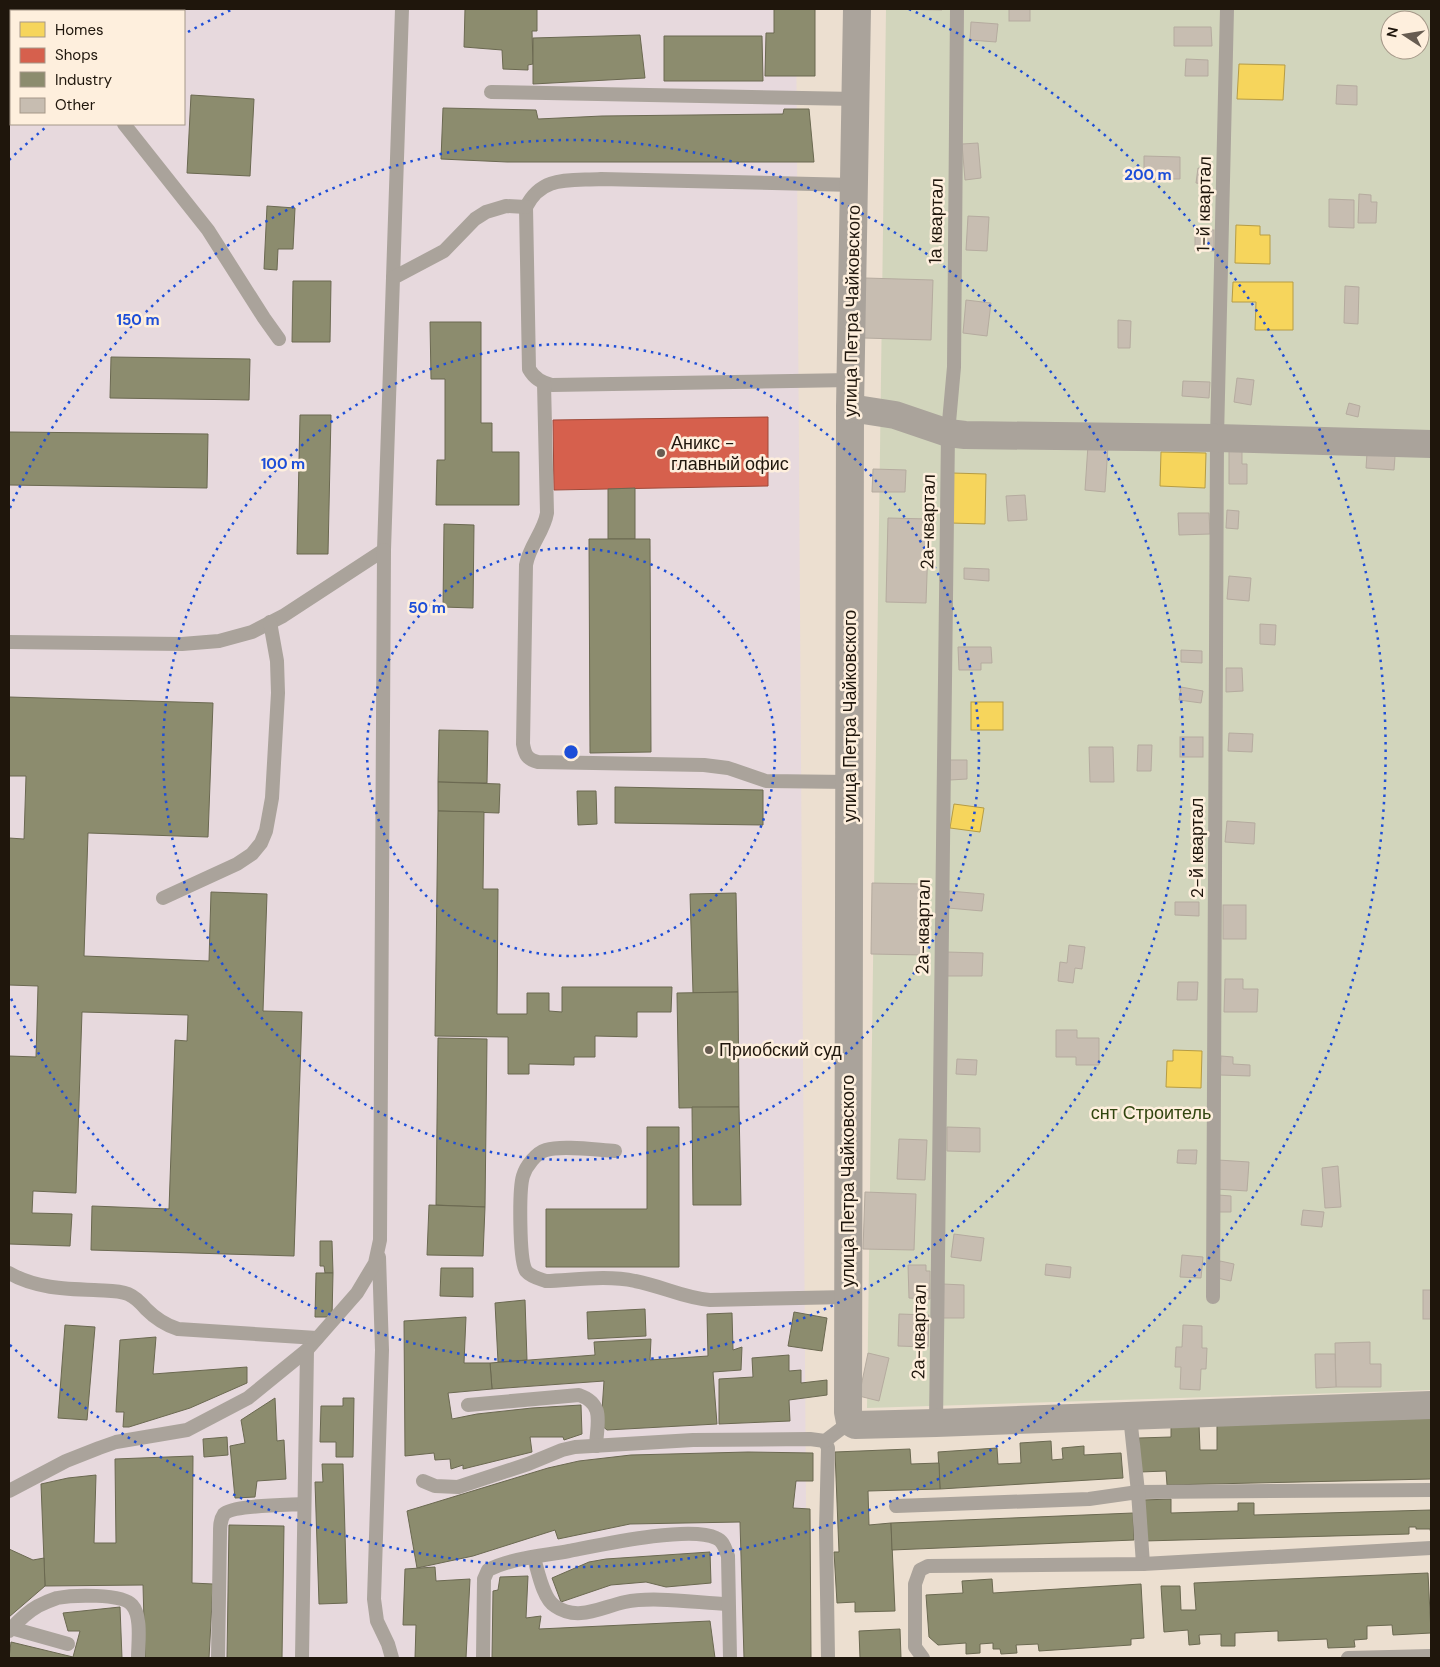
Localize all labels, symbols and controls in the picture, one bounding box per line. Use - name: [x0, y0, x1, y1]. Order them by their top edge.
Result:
- legend: [10, 10, 185, 125]
- north arrow: [1380, 10, 1430, 60]
- text: Homes: [55, 20, 104, 40]
- text: N: [1382, 25, 1402, 39]
- text: Shops: [55, 45, 98, 65]
- text: Industry: [55, 70, 113, 90]
- text: Other: [55, 95, 96, 115]
- street label: 1-й квартал: [1191, 156, 1217, 252]
- text: 200 m: [1124, 165, 1172, 185]
- street label: 1а квартал: [923, 178, 949, 264]
- street label: улица Петра Чайковского: [838, 205, 866, 417]
- text: 150 m: [117, 310, 160, 330]
- place label: Аникс - главный офис: [671, 431, 789, 476]
- marker: Аникс - главный офис: [655, 447, 667, 459]
- text: 100 m: [261, 454, 305, 474]
- street label: 2а-квартал: [915, 474, 941, 570]
- text: 50 m: [408, 598, 446, 618]
- street label: улица Петра Чайковского: [838, 610, 862, 822]
- centre of rings: [562, 743, 580, 761]
- street label: 2-й квартал: [1185, 798, 1209, 898]
- street label: 2а-квартал: [910, 879, 936, 975]
- place label: Приобский суд: [719, 1038, 842, 1062]
- marker: Приобский суд: [703, 1044, 715, 1056]
- street label: улица Петра Чайковского: [836, 1075, 860, 1287]
- park label: снт Строитель: [1091, 1101, 1211, 1125]
- street label: 2а-квартал: [906, 1284, 932, 1380]

